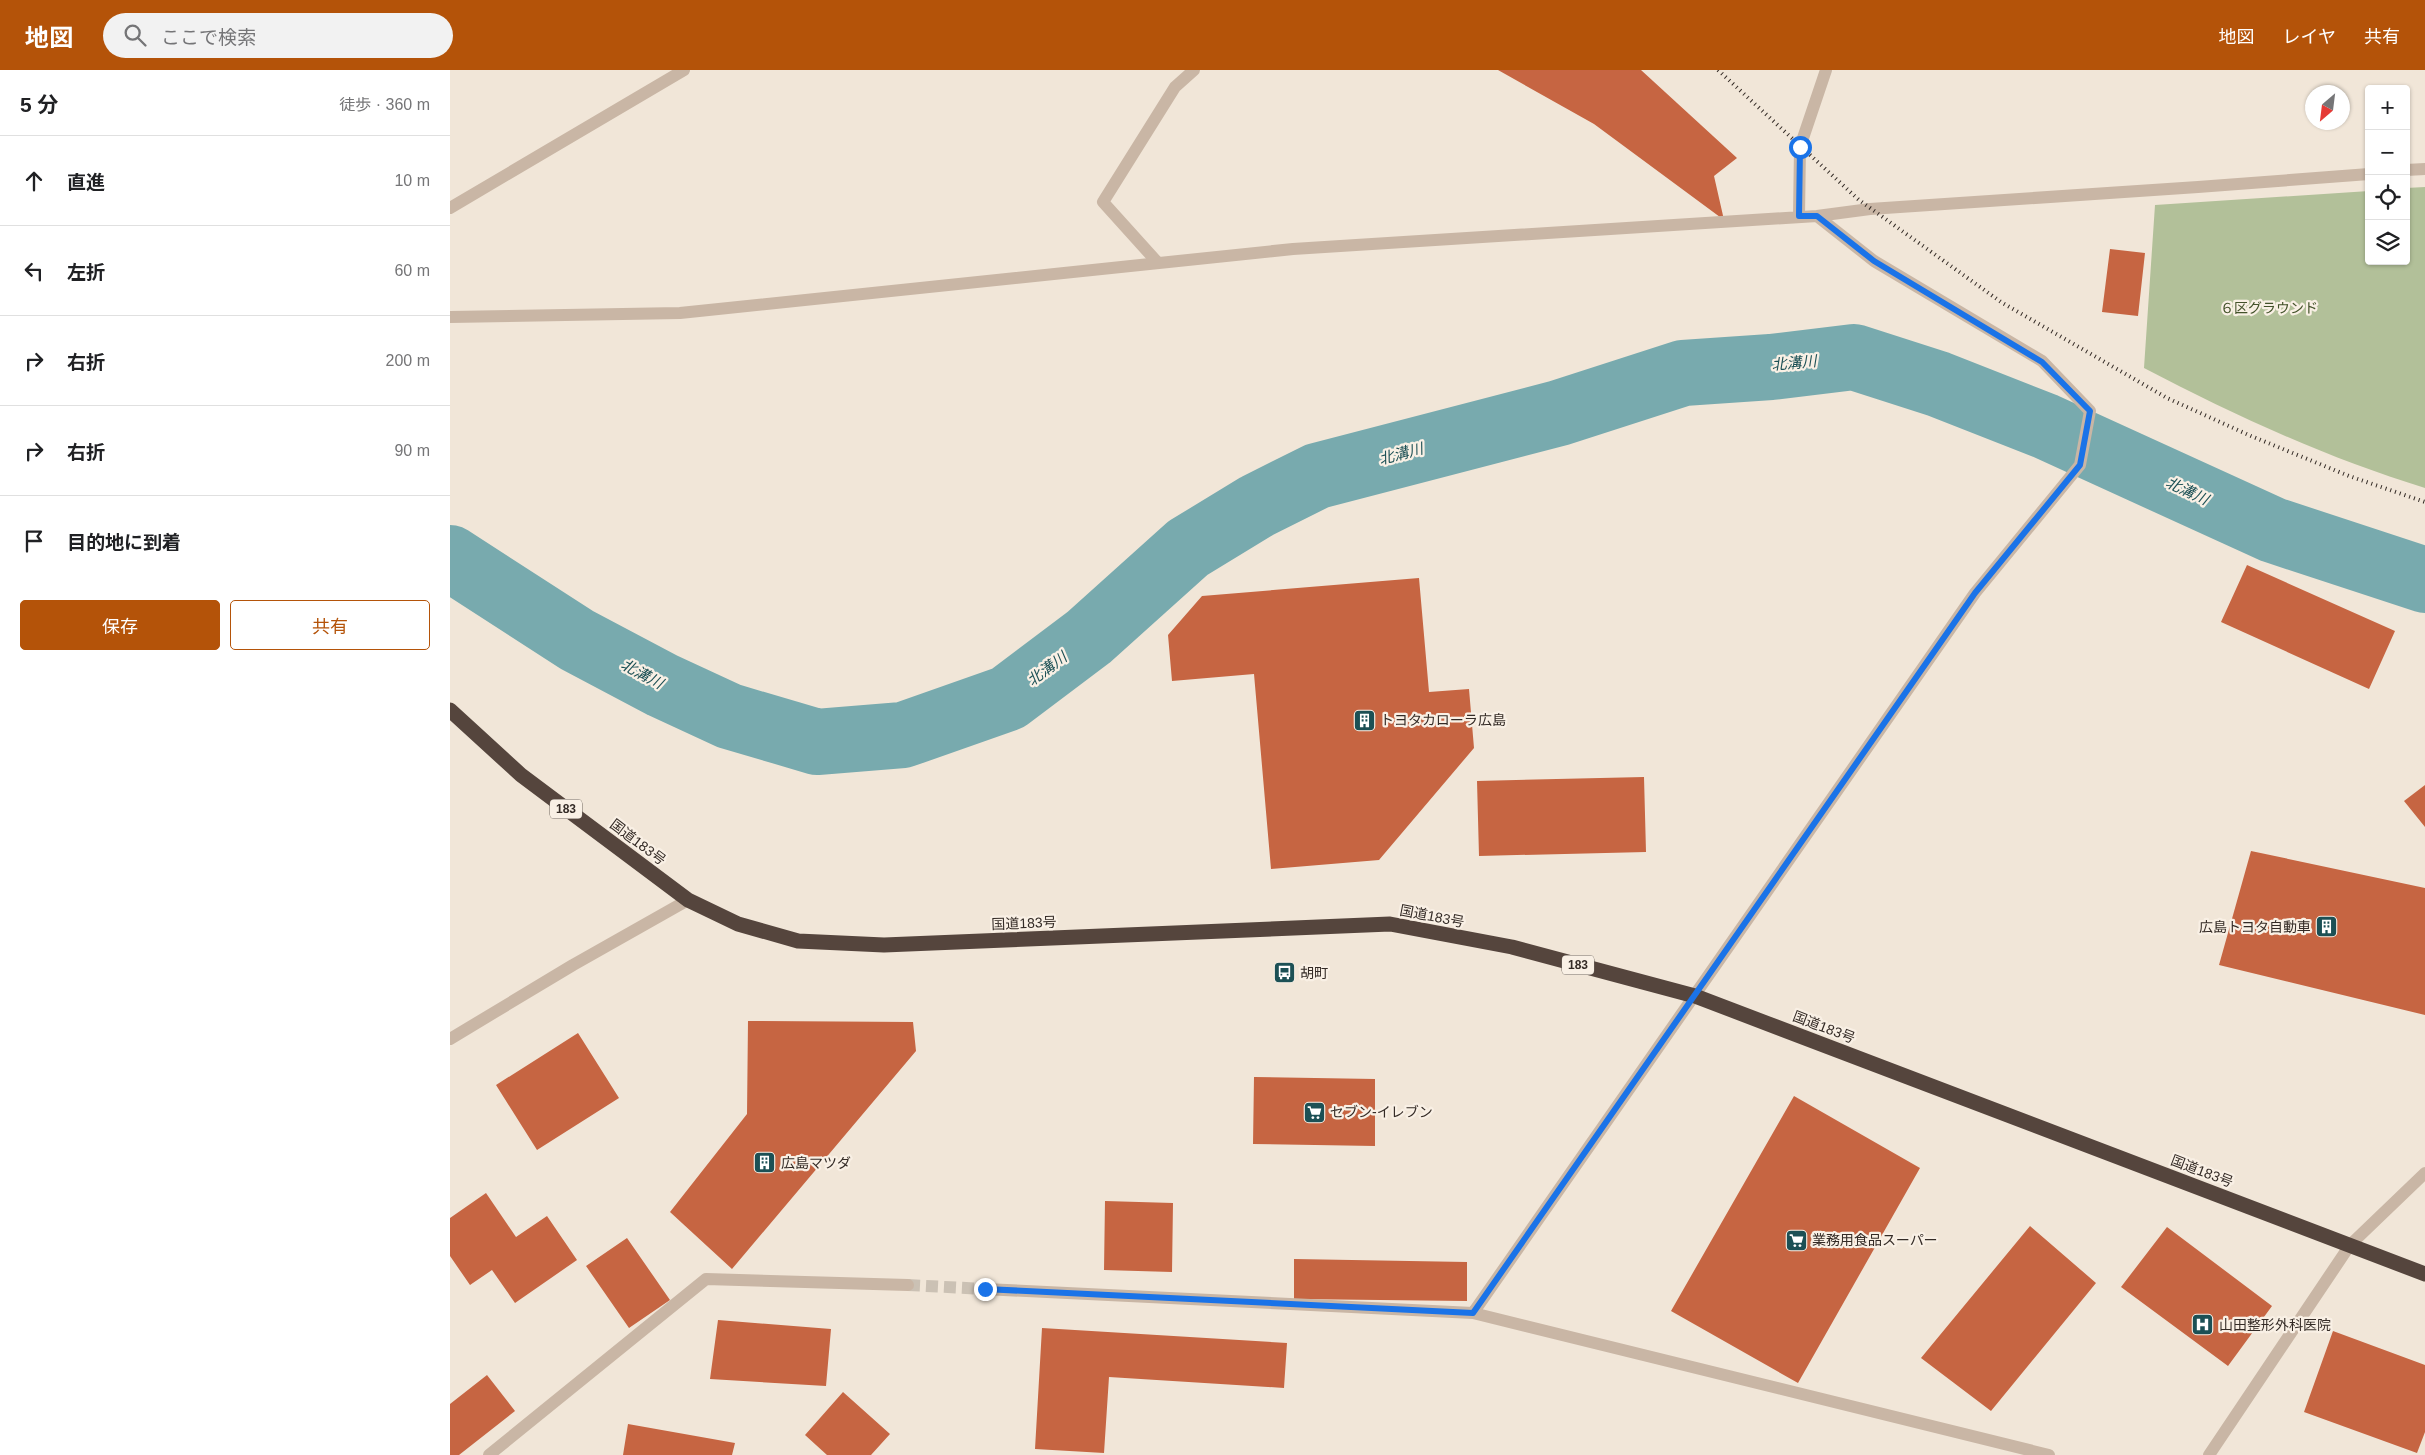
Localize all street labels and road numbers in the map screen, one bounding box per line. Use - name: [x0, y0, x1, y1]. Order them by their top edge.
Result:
- road number: 183: [550, 800, 582, 819]
- street label: 国道183号: [607, 816, 669, 868]
- street label: 国道183号: [1398, 902, 1466, 930]
- street label: 国道183号: [991, 914, 1057, 932]
- road number: 183: [1562, 956, 1594, 974]
- street label: 国道183号: [1791, 1008, 1857, 1046]
- street label: 国道183号: [2169, 1152, 2235, 1190]

